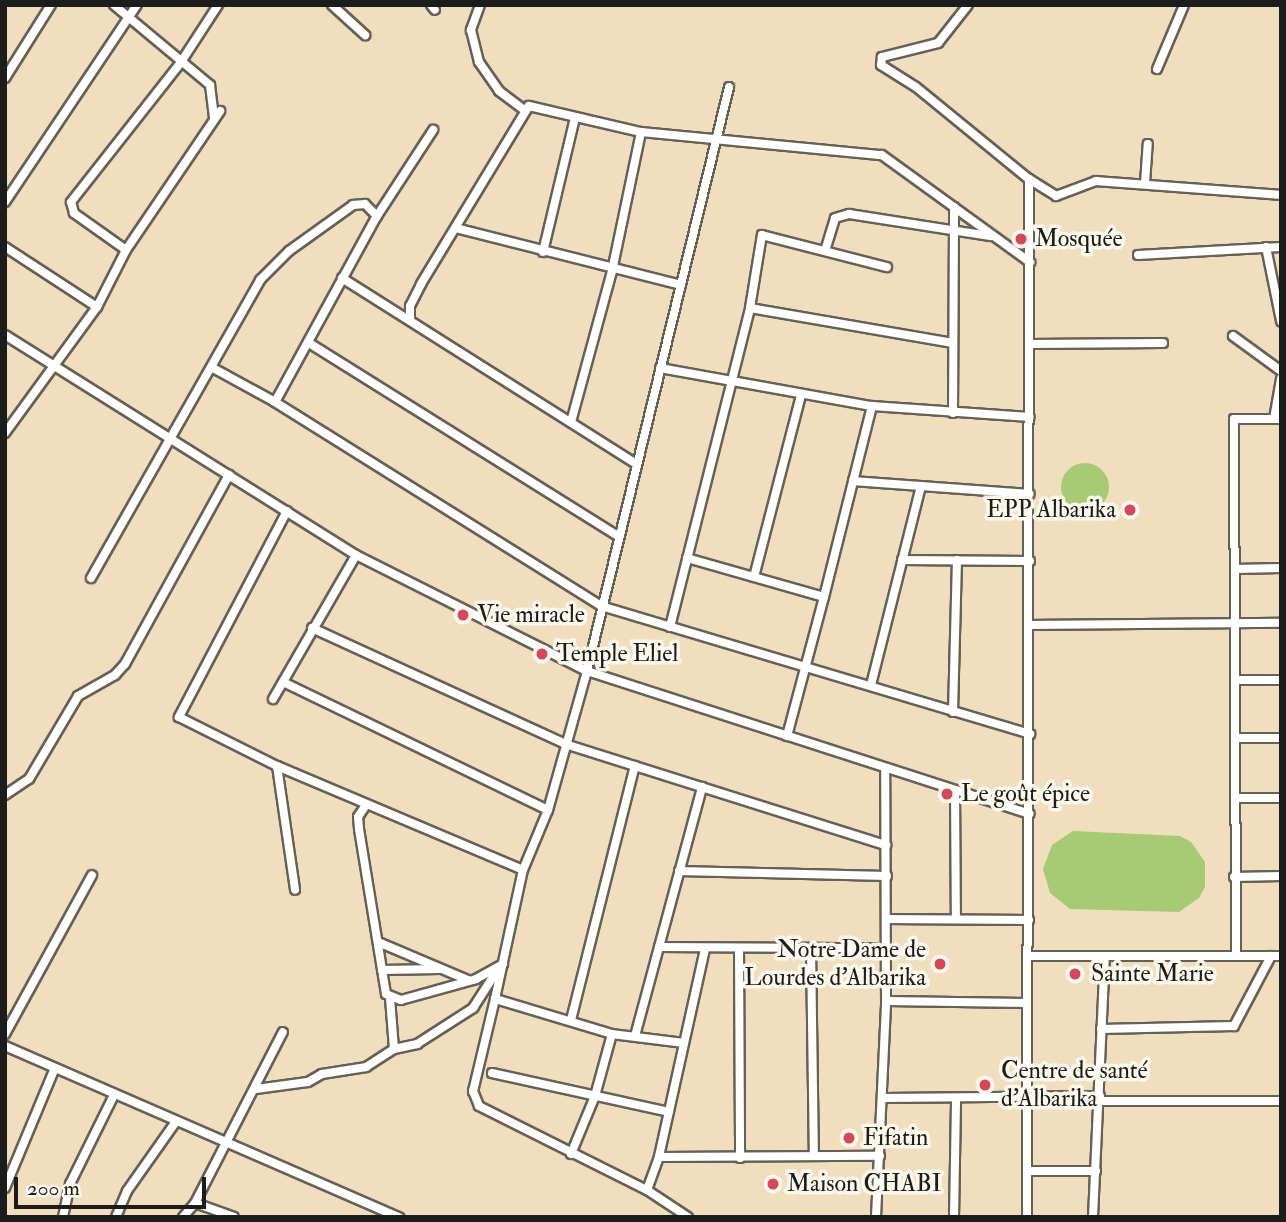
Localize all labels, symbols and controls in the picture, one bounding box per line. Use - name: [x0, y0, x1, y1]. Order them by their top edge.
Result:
- place label: Mosquée: [1035, 225, 1123, 253]
- marker: Mosquée: [1013, 231, 1029, 247]
- place label: EPP Albarika: [986, 496, 1116, 524]
- marker: EPP Albarika: [1122, 502, 1138, 518]
- place label: Vie miracle: [477, 601, 585, 629]
- marker: Vie miracle: [455, 607, 471, 623]
- place label: Temple Eliel: [556, 640, 678, 668]
- marker: Temple Eliel: [534, 646, 550, 662]
- place label: Le goût épice: [961, 780, 1090, 808]
- marker: Le goût épice: [939, 786, 955, 802]
- place label: Notre Dame de Lourdes d'Albarika: [744, 936, 926, 992]
- marker: Notre Dame de Lourdes d'Albarika: [932, 956, 948, 972]
- place label: Sainte Marie: [1091, 960, 1214, 988]
- marker: Sainte Marie: [1065, 964, 1085, 984]
- place label: Centre de santé d'Albarika: [1001, 1057, 1148, 1113]
- marker: Centre de santé d'Albarika: [975, 1075, 995, 1095]
- place label: Fifatin: [863, 1124, 928, 1152]
- marker: Fifatin: [841, 1130, 857, 1146]
- scale bar: [18, 1162, 210, 1206]
- place label: Maison CHABI: [787, 1170, 941, 1198]
- text: 200 m: [27, 1175, 80, 1202]
- marker: Maison CHABI: [765, 1176, 781, 1192]

